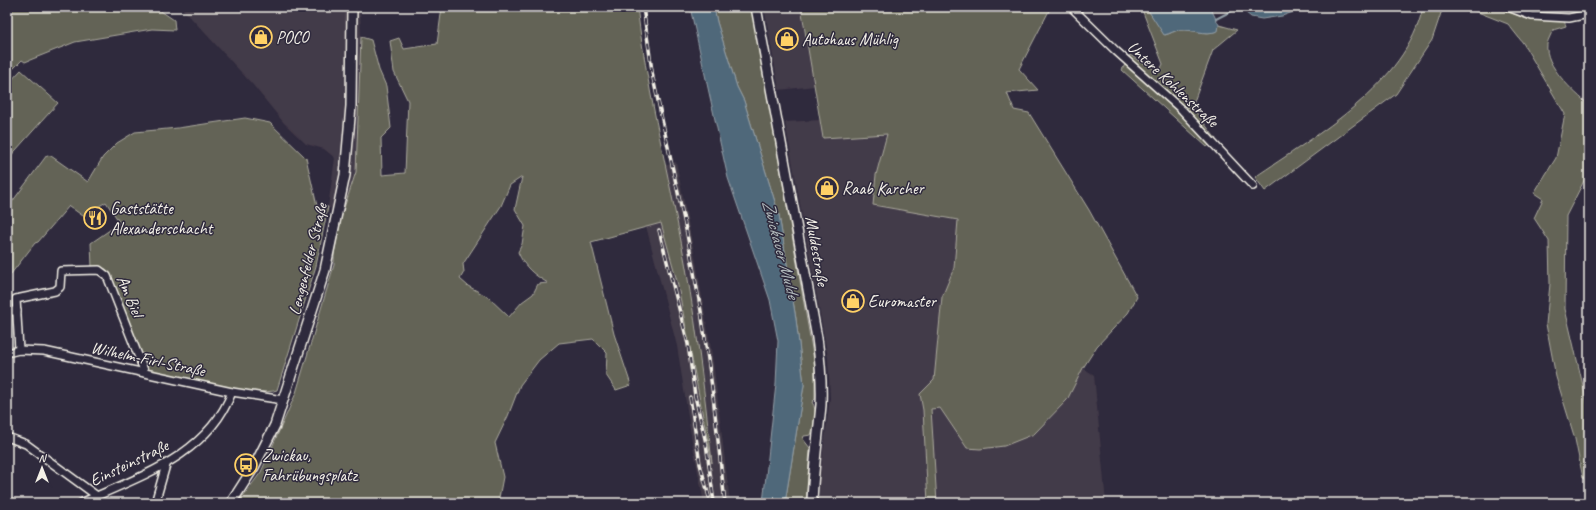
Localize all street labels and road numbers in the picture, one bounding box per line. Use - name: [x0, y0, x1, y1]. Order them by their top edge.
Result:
- street label: Untere Kohlenstraße: [1123, 36, 1224, 133]
- street label: Lengenfelder Straße: [284, 199, 332, 317]
- street label: Muldestraße: [801, 215, 834, 289]
- street label: Am Biel: [112, 272, 149, 323]
- street label: Wilhelm-Firl-Straße: [89, 337, 208, 382]
- street label: Einsteinstraße: [86, 434, 173, 491]

